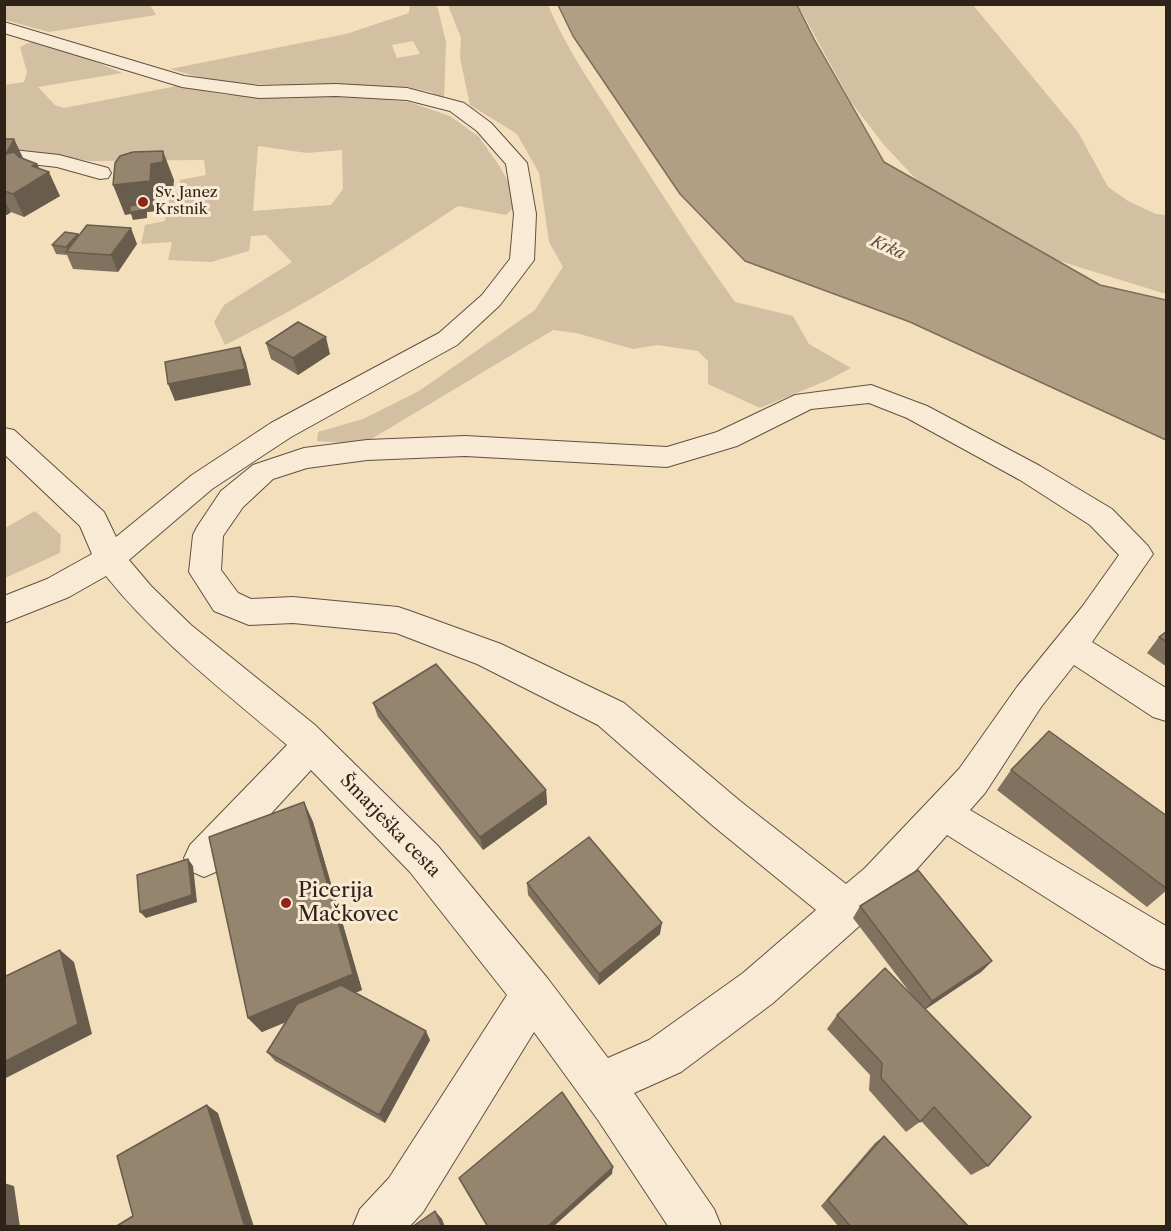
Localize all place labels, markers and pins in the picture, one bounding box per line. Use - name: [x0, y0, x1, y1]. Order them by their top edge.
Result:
- place label: Sv. Janez Krstnik: [155, 184, 218, 219]
- marker: Sv. Janez Krstnik: [136, 195, 150, 209]
- place label: Picerija Mačkovec: [298, 878, 399, 928]
- marker: Picerija Mačkovec: [279, 896, 293, 910]

